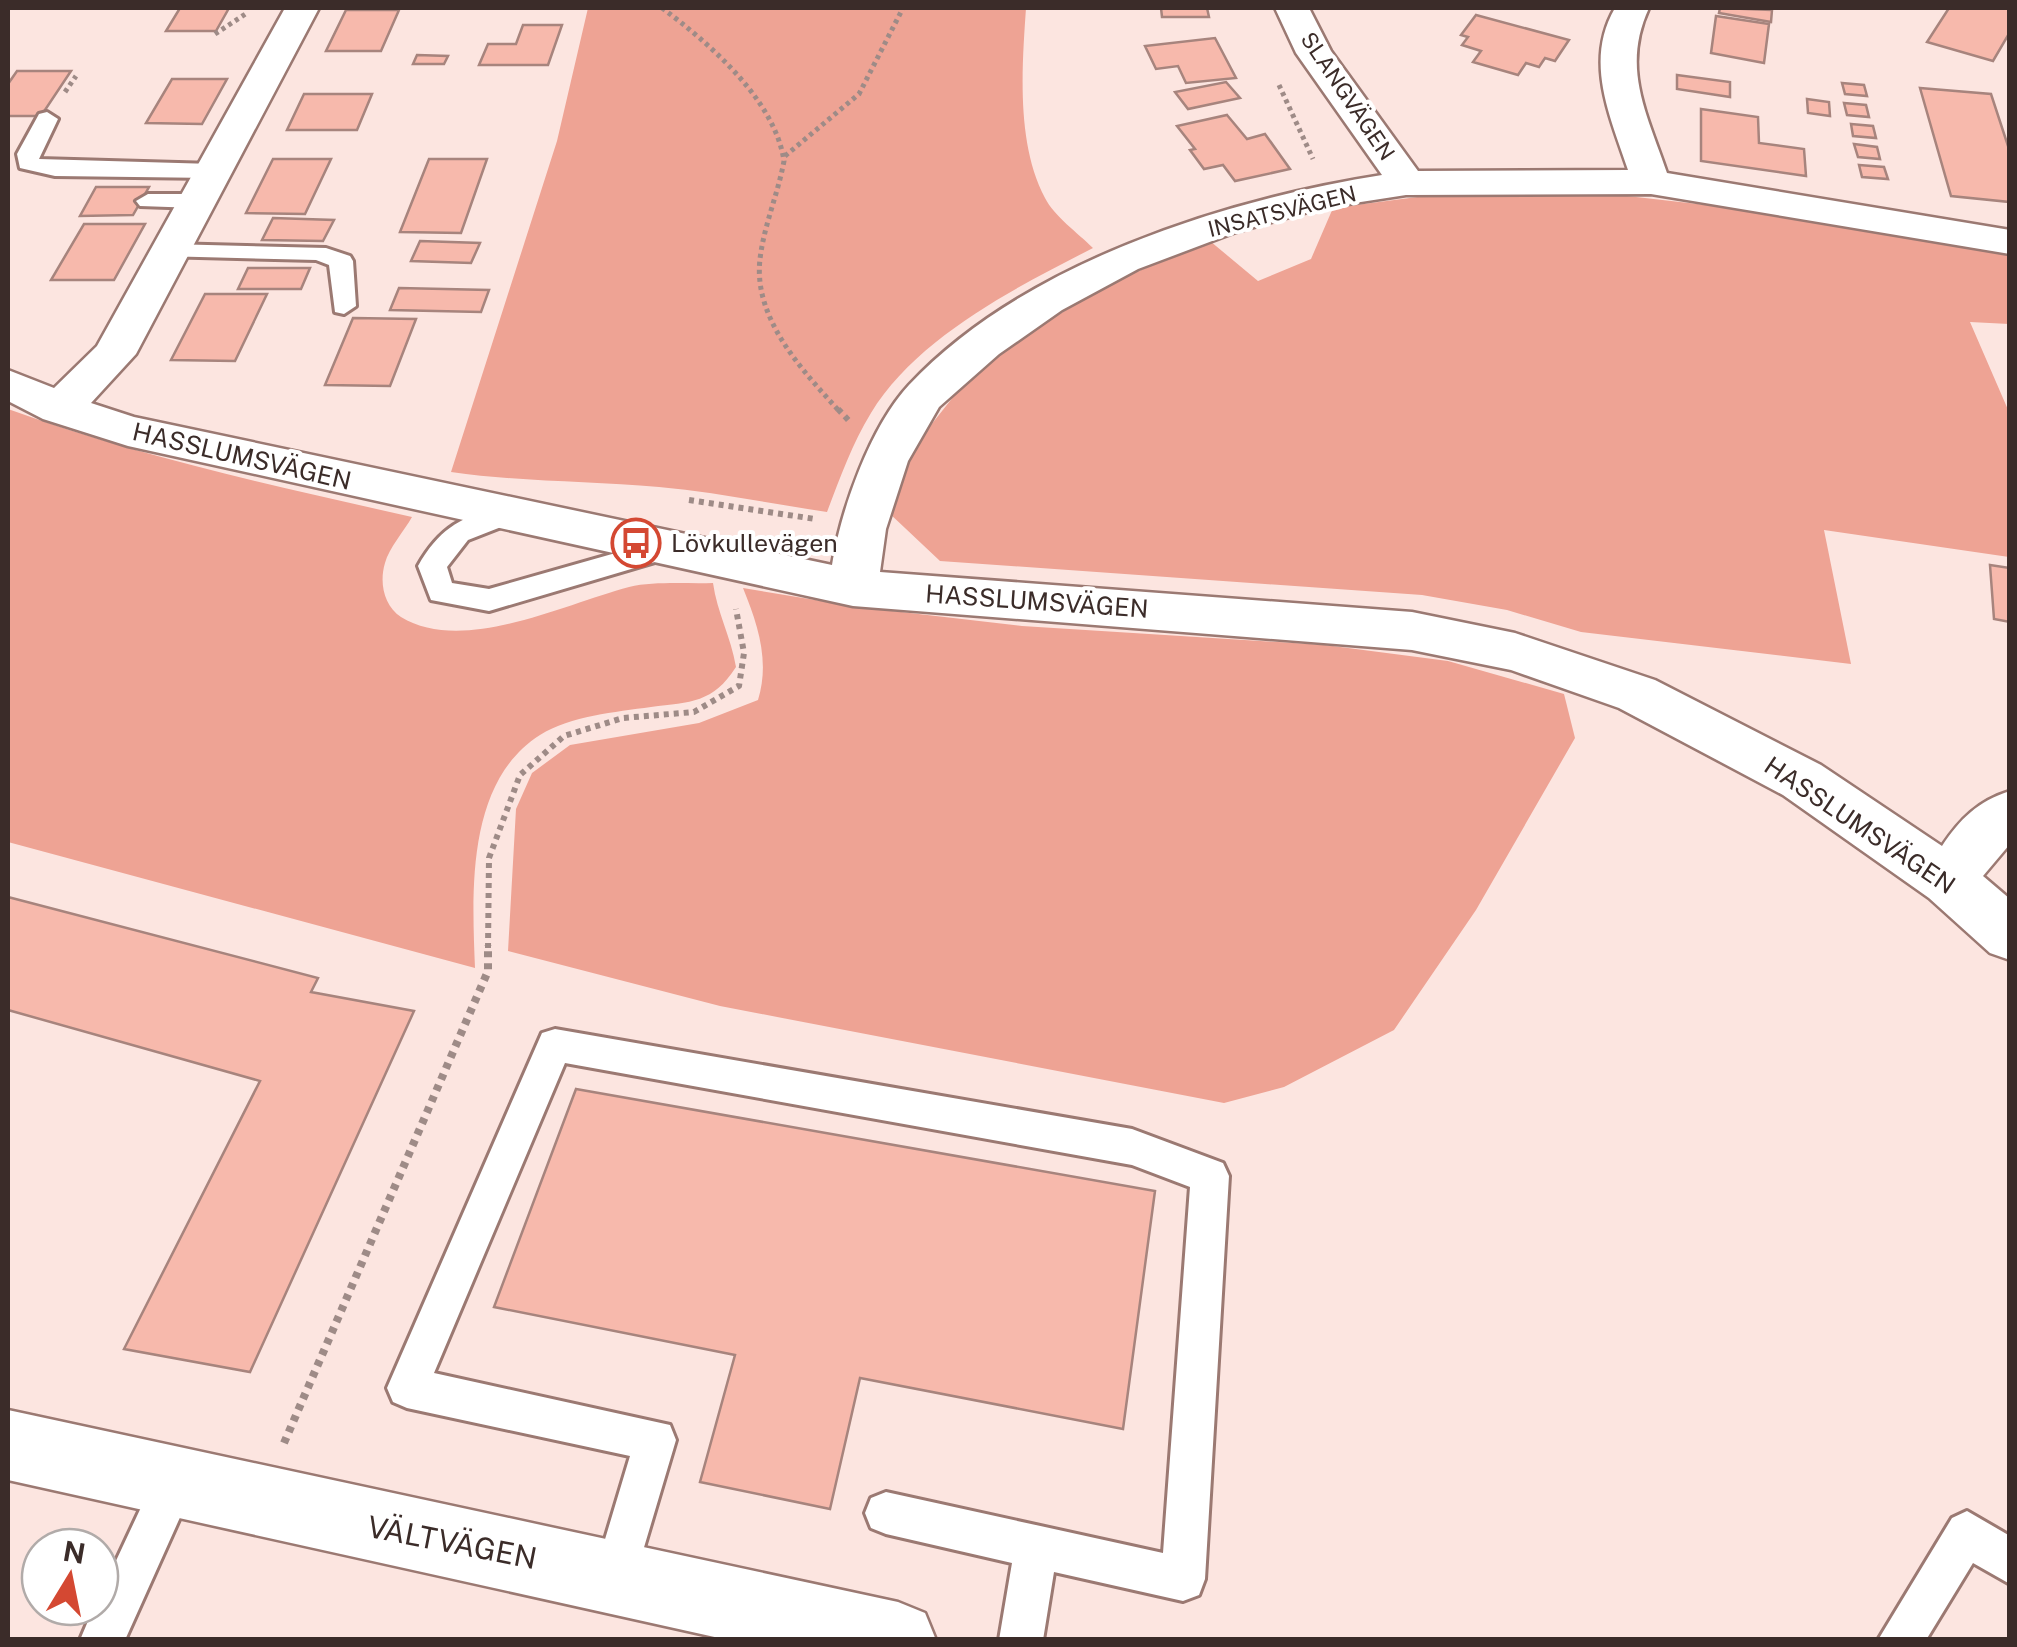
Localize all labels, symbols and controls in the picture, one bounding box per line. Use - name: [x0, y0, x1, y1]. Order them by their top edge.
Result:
- street label: SLANGVÄGEN: [1296, 26, 1401, 165]
- street label: INSATSVÄGEN: [1205, 179, 1359, 242]
- street label: HASSLUMSVÄGEN: [130, 416, 354, 496]
- bus stop icon: Lövkullevägen: [610, 517, 662, 569]
- place label: Lövkullevägen: [671, 528, 838, 558]
- street label: HASSLUMSVÄGEN: [924, 578, 1150, 624]
- street label: HASSLUMSVÄGEN: [1759, 750, 1961, 900]
- street label: VÄLTVÄGEN: [364, 1508, 540, 1576]
- north arrow: [20, 1527, 120, 1627]
- text: N: [61, 1534, 88, 1570]

